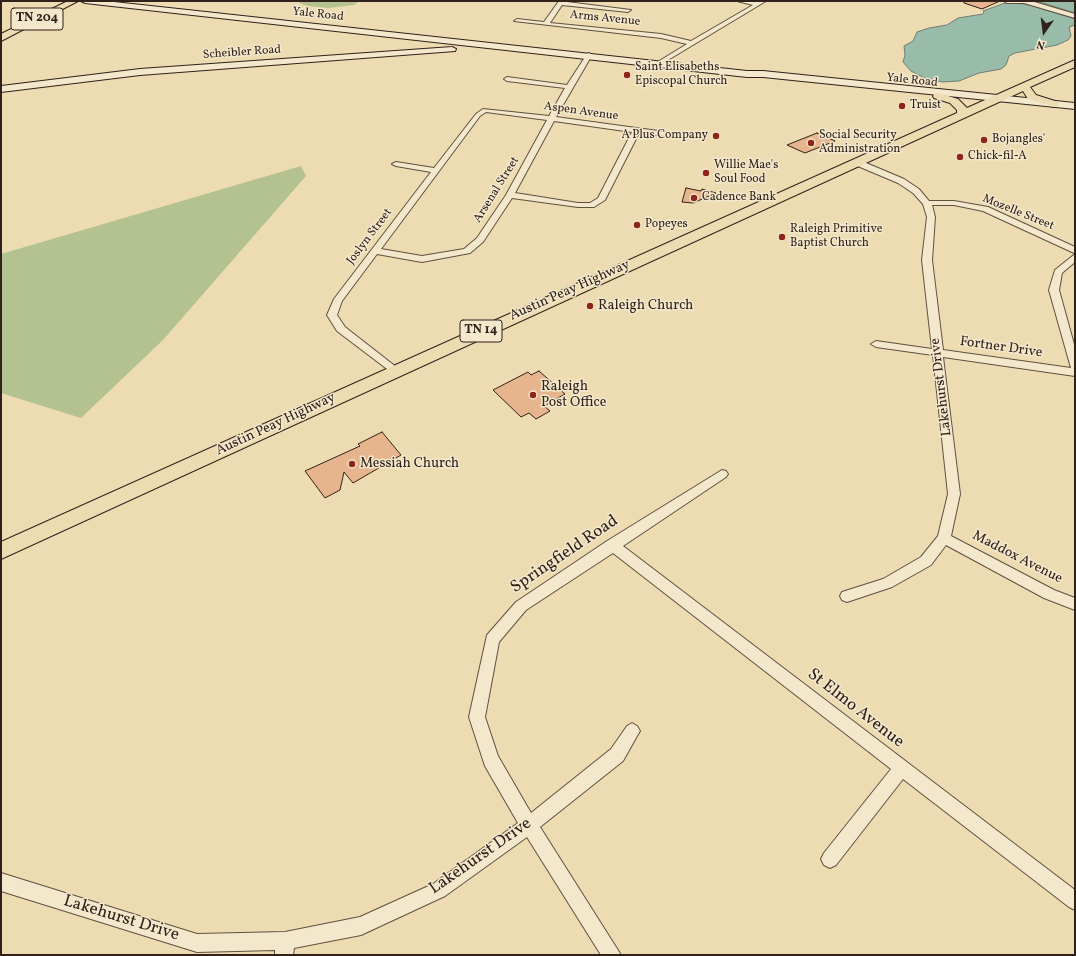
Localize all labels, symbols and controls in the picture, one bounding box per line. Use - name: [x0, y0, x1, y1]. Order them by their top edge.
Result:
- street label: Yale Road: [292, 5, 344, 25]
- road number: TN 204: [11, 8, 63, 30]
- street label: Arms Avenue: [569, 8, 641, 30]
- north arrow: [1024, 12, 1064, 52]
- text: N: [1035, 36, 1047, 52]
- street label: Scheibler Road: [202, 43, 282, 63]
- place label: Saint Elisabeths Episcopal Church: [635, 61, 727, 89]
- marker: Saint Elisabeths Episcopal Church: [622, 70, 632, 80]
- street label: Yale Road: [886, 71, 938, 91]
- place label: Truist: [910, 99, 941, 113]
- street label: Aspen Avenue: [543, 100, 619, 124]
- marker: Truist: [897, 101, 907, 111]
- place label: A Plus Company: [621, 129, 708, 143]
- place label: Social Security Administration: [819, 129, 901, 157]
- marker: A Plus Company: [711, 131, 721, 141]
- place label: Bojangles': [992, 133, 1045, 147]
- marker: Bojangles': [979, 135, 989, 145]
- marker: Social Security Administration: [806, 138, 816, 148]
- place label: Chick-fil-A: [968, 150, 1027, 164]
- marker: Chick-fil-A: [955, 152, 965, 162]
- street label: Arsenal Street: [471, 154, 523, 226]
- place label: Willie Mae's Soul Food: [714, 159, 778, 187]
- marker: Willie Mae's Soul Food: [701, 168, 711, 178]
- place label: Cadence Bank: [702, 191, 776, 205]
- street label: Mozelle Street: [980, 192, 1056, 234]
- marker: Cadence Bank: [689, 193, 699, 203]
- street label: Joslyn Street: [344, 206, 396, 268]
- place label: Popeyes: [645, 218, 688, 232]
- marker: Popeyes: [632, 220, 642, 230]
- place label: Raleigh Primitive Baptist Church: [790, 223, 882, 251]
- marker: Raleigh Primitive Baptist Church: [777, 232, 787, 242]
- street label: Austin Peay Highway: [507, 257, 633, 325]
- place label: Raleigh Church: [598, 298, 693, 314]
- marker: Raleigh Church: [585, 301, 595, 311]
- road number: TN 14: [460, 320, 502, 342]
- street label: Fortner Drive: [959, 334, 1043, 362]
- street label: Lakehurst Drive: [928, 337, 956, 437]
- place label: Raleigh Post Office: [541, 379, 606, 412]
- street label: Austin Peay Highway: [214, 390, 338, 460]
- marker: Raleigh Post Office: [528, 390, 538, 400]
- place label: Messiah Church: [360, 456, 459, 472]
- marker: Messiah Church: [347, 459, 357, 469]
- street label: Springfield Road: [507, 511, 623, 599]
- street label: Maddox Avenue: [969, 528, 1065, 588]
- street label: St Elmo Avenue: [803, 665, 907, 753]
- street label: Lakehurst Drive: [426, 814, 536, 900]
- street label: Lakehurst Drive: [61, 892, 181, 946]

